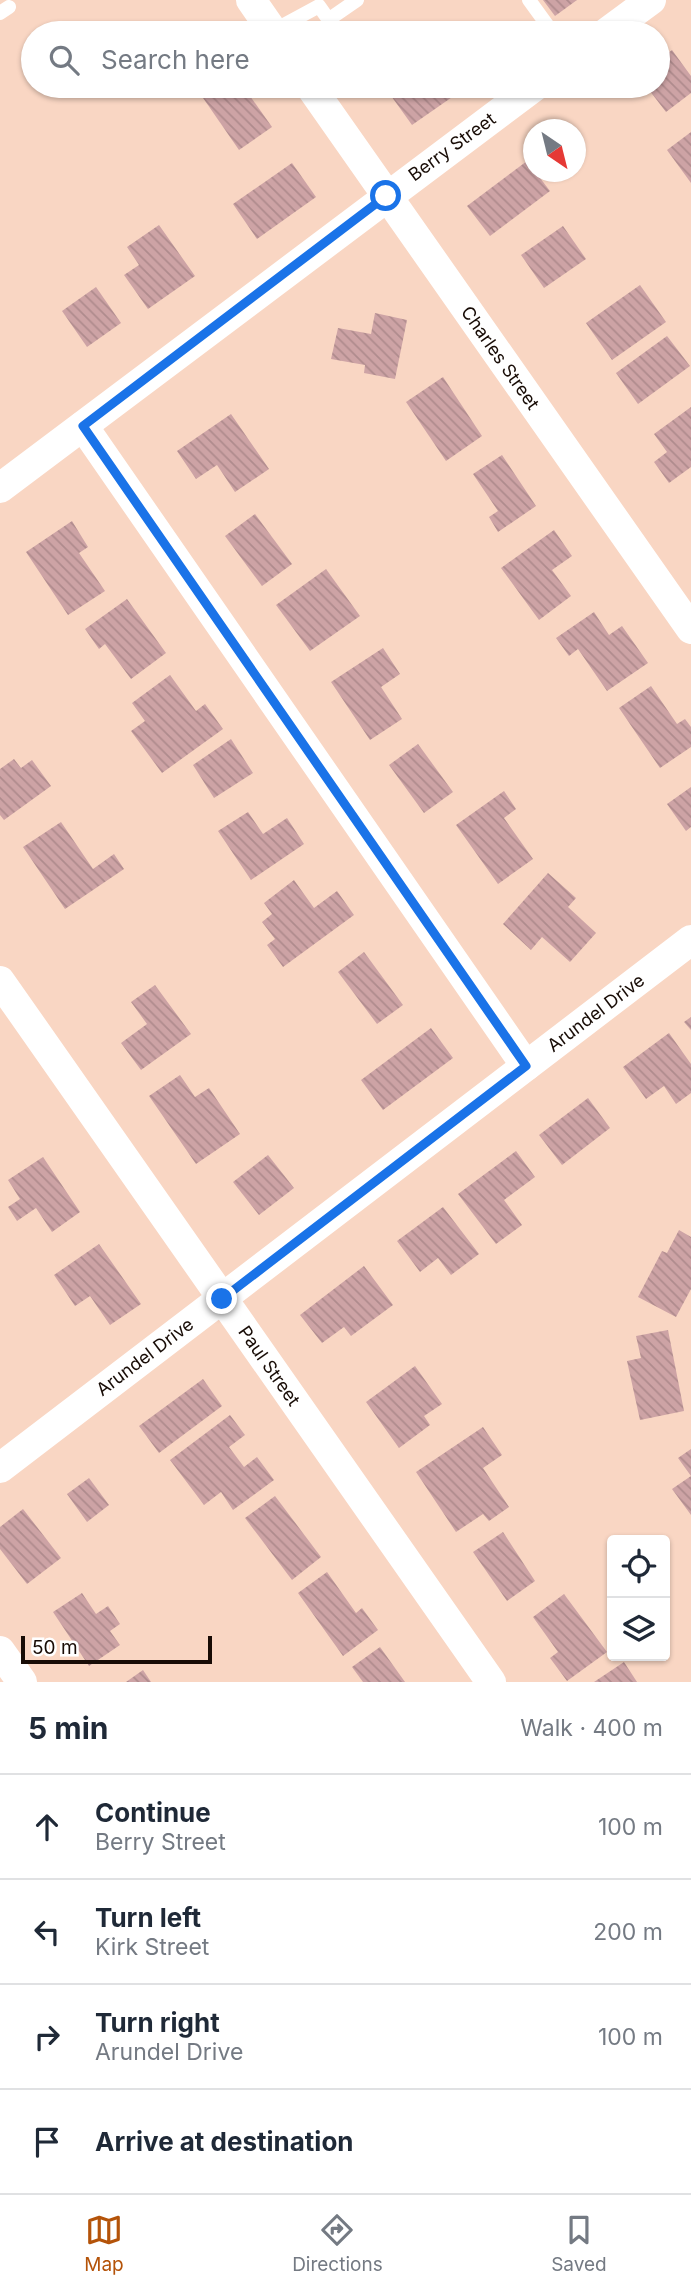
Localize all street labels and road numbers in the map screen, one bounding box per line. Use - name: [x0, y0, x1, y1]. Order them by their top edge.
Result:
- street label: Berry Street: [404, 108, 499, 185]
- street label: Charles Street: [457, 302, 544, 413]
- street label: Arundel Drive: [543, 969, 648, 1056]
- street label: Arundel Drive: [92, 1313, 197, 1400]
- street label: Paul Street: [234, 1322, 305, 1410]

